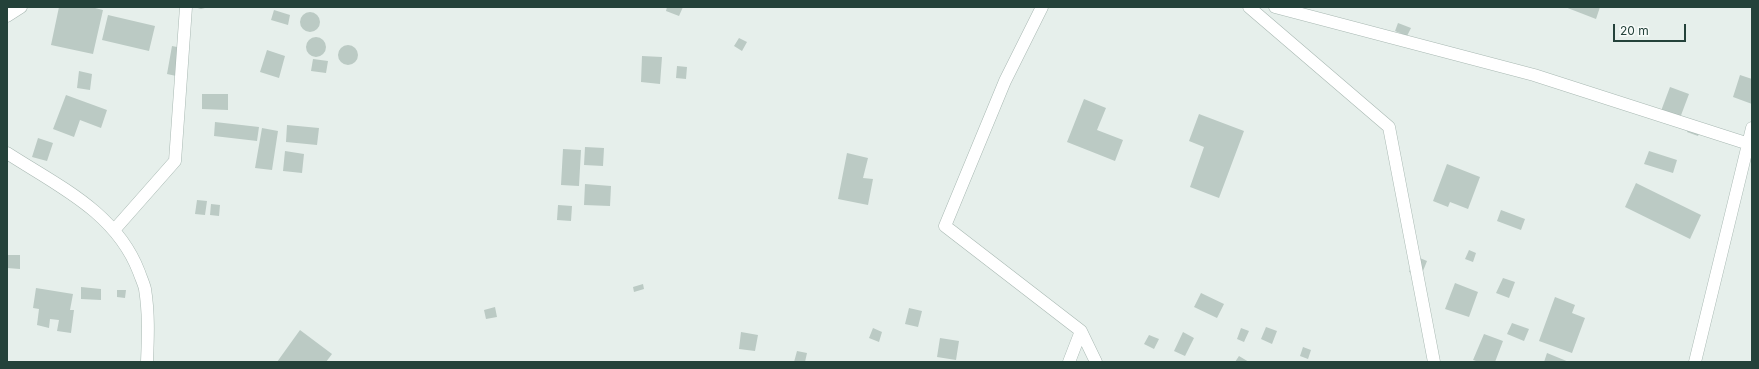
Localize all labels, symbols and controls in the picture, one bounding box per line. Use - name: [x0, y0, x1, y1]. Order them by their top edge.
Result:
- scale bar: [1615, 16, 1688, 42]
- text: 20 m: [1620, 23, 1649, 38]

